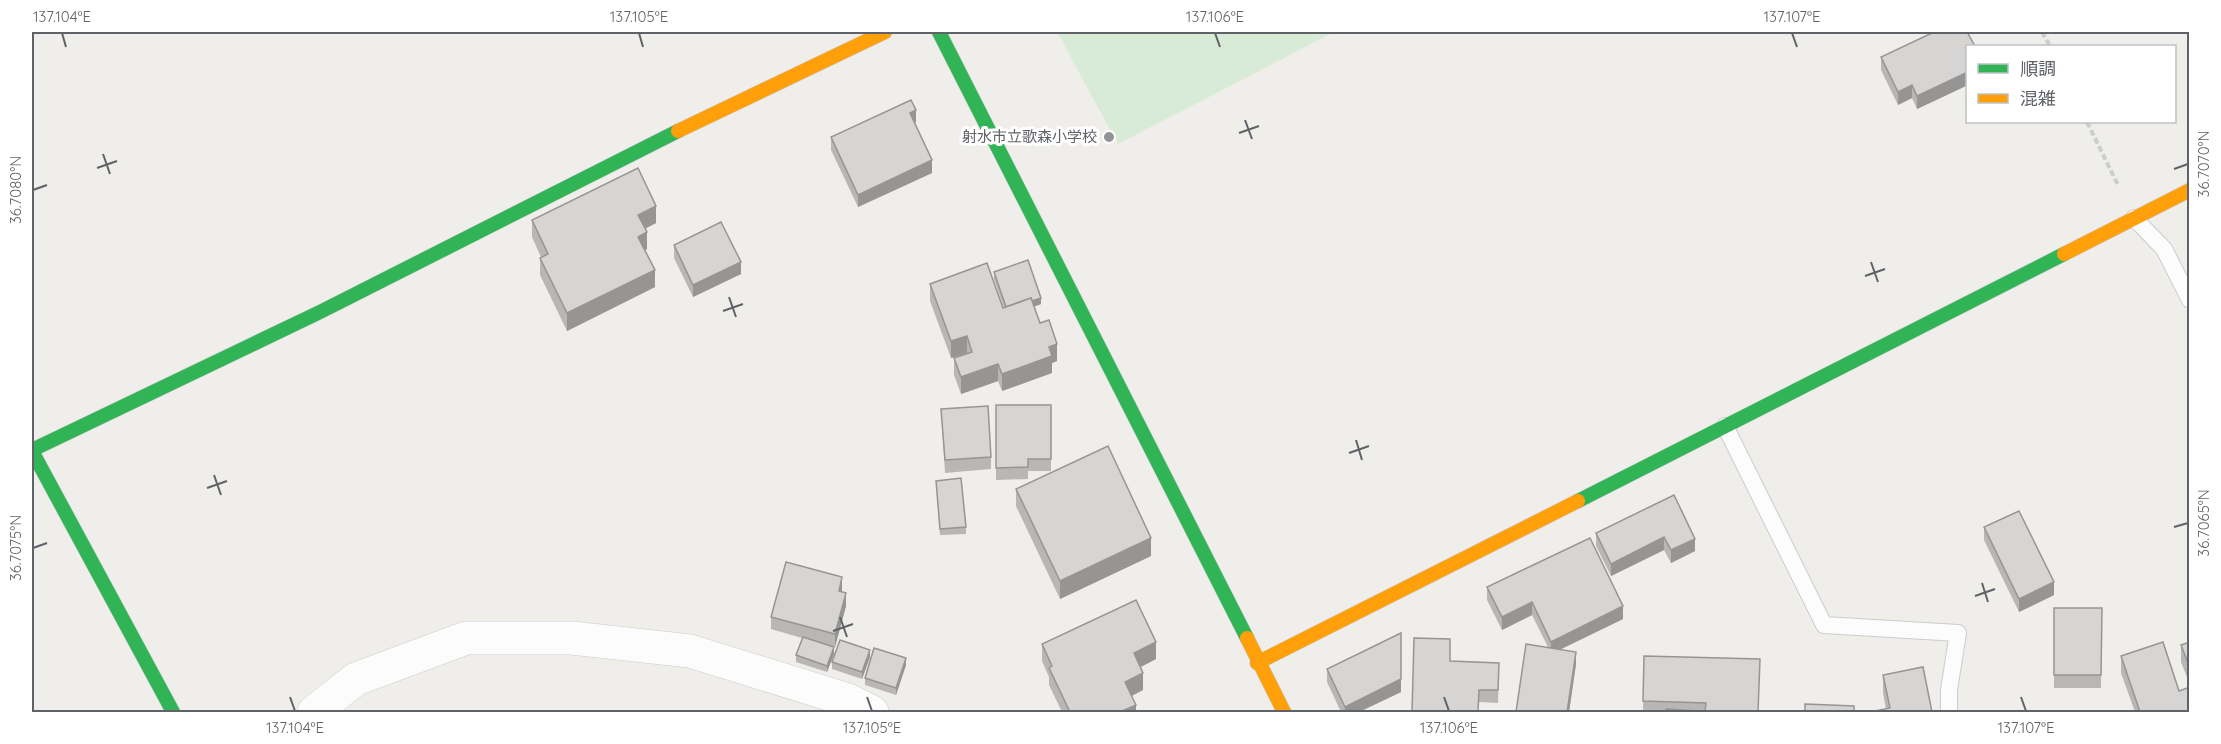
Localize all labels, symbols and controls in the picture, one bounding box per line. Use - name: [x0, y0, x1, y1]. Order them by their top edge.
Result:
- text: 137.104°E: [33, 7, 91, 26]
- text: 137.105°E: [610, 7, 668, 26]
- text: 137.106°E: [1186, 7, 1244, 26]
- text: 137.107°E: [1763, 7, 1821, 26]
- legend: [1966, 45, 2176, 123]
- text: 順調: [2020, 57, 2056, 80]
- text: 混雑: [2020, 87, 2056, 110]
- place label: 射水市立歌森小学校: [962, 127, 1097, 146]
- marker: 射水市立歌森小学校: [1102, 130, 1116, 144]
- text: 36.7070°N: [2194, 131, 2213, 197]
- text: 36.7080°N: [6, 156, 25, 224]
- text: 36.7065°N: [2194, 489, 2213, 557]
- text: 36.7075°N: [6, 515, 25, 581]
- text: 137.104°E: [266, 718, 324, 737]
- text: 137.105°E: [843, 718, 901, 737]
- text: 137.106°E: [1420, 718, 1478, 737]
- text: 137.107°E: [1997, 718, 2055, 737]

